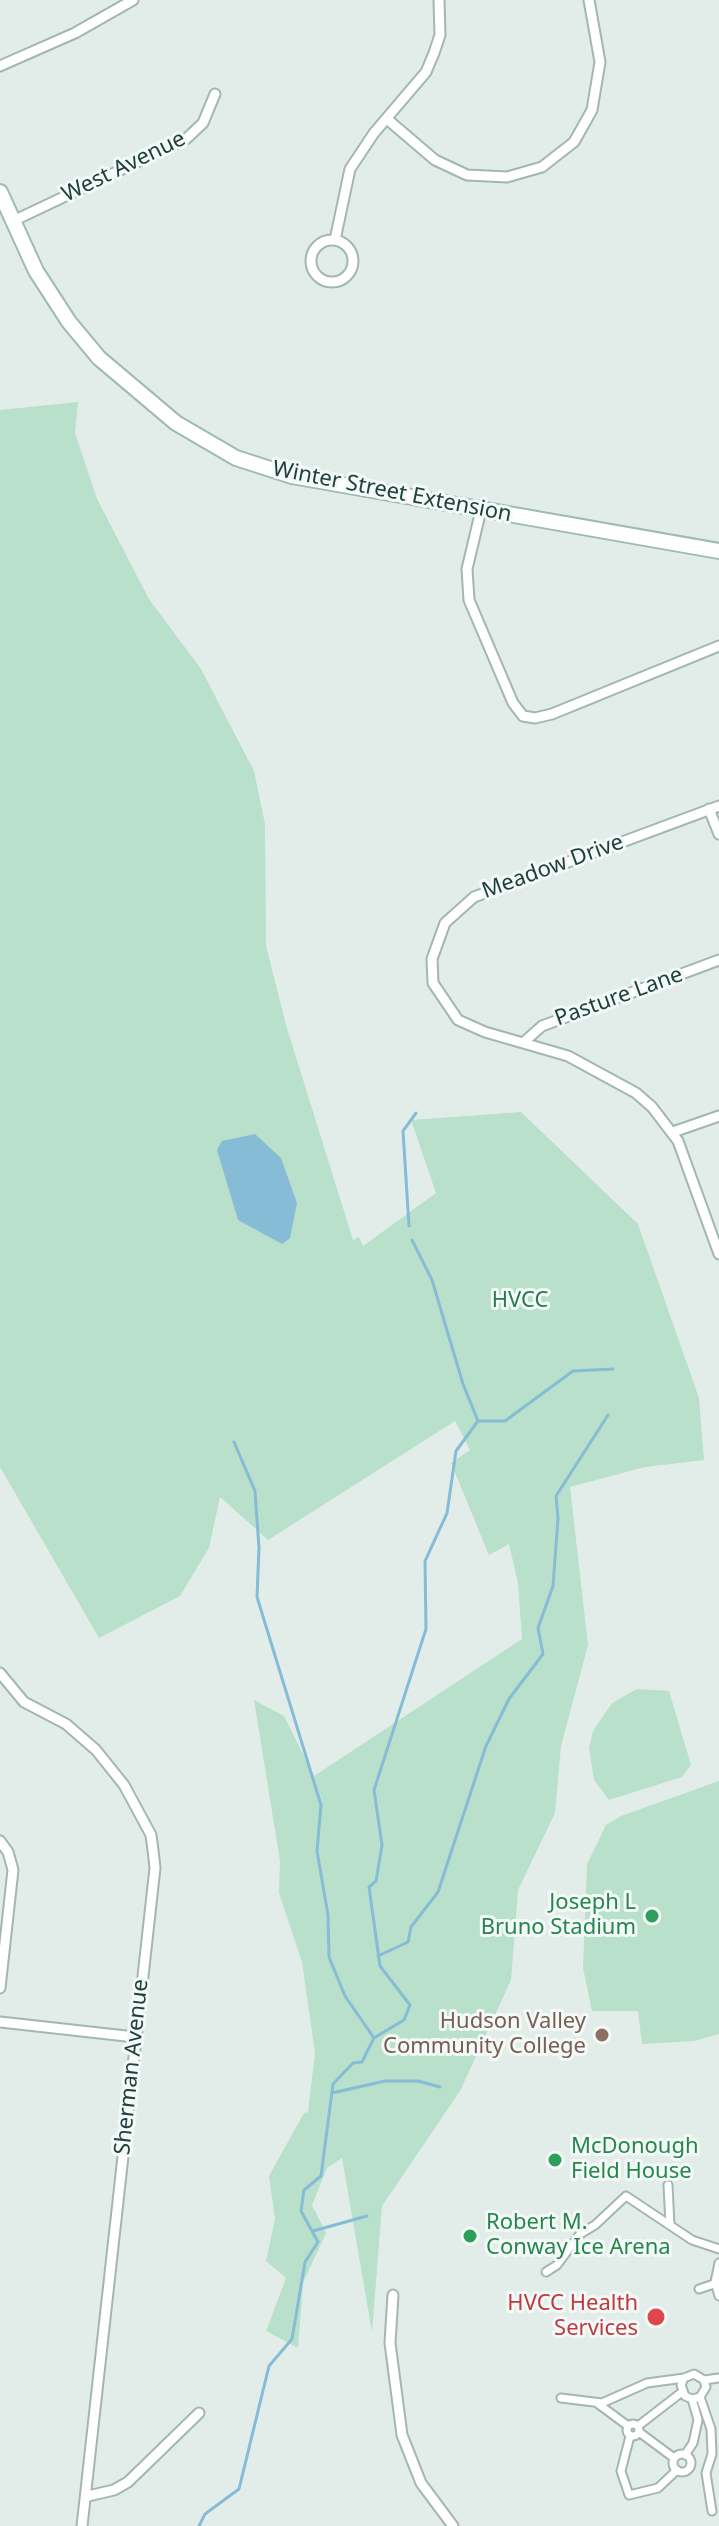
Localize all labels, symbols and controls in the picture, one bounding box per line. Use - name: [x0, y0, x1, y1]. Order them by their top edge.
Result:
- street label: West Avenue: [58, 126, 190, 208]
- street label: Winter Street Extension: [270, 456, 514, 528]
- street label: Meadow Drive: [479, 829, 627, 905]
- street label: Pasture Lane: [551, 962, 687, 1032]
- park label: HVCC: [492, 1288, 548, 1314]
- place label: Joseph L Bruno Stadium: [481, 1890, 636, 1942]
- marker: Joseph L Bruno Stadium: [643, 1907, 661, 1925]
- street label: Sherman Avenue: [110, 1978, 154, 2156]
- place label: Hudson Valley Community College: [383, 2009, 586, 2060]
- marker: Hudson Valley Community College: [593, 2026, 611, 2044]
- place label: McDonough Field House: [571, 2134, 699, 2186]
- marker: McDonough Field House: [546, 2151, 564, 2169]
- place label: Robert M. Conway Ice Arena: [486, 2210, 671, 2262]
- marker: Robert M. Conway Ice Arena: [461, 2227, 479, 2245]
- place label: HVCC Health Services: [507, 2291, 638, 2342]
- marker: HVCC Health Services: [645, 2306, 667, 2328]

